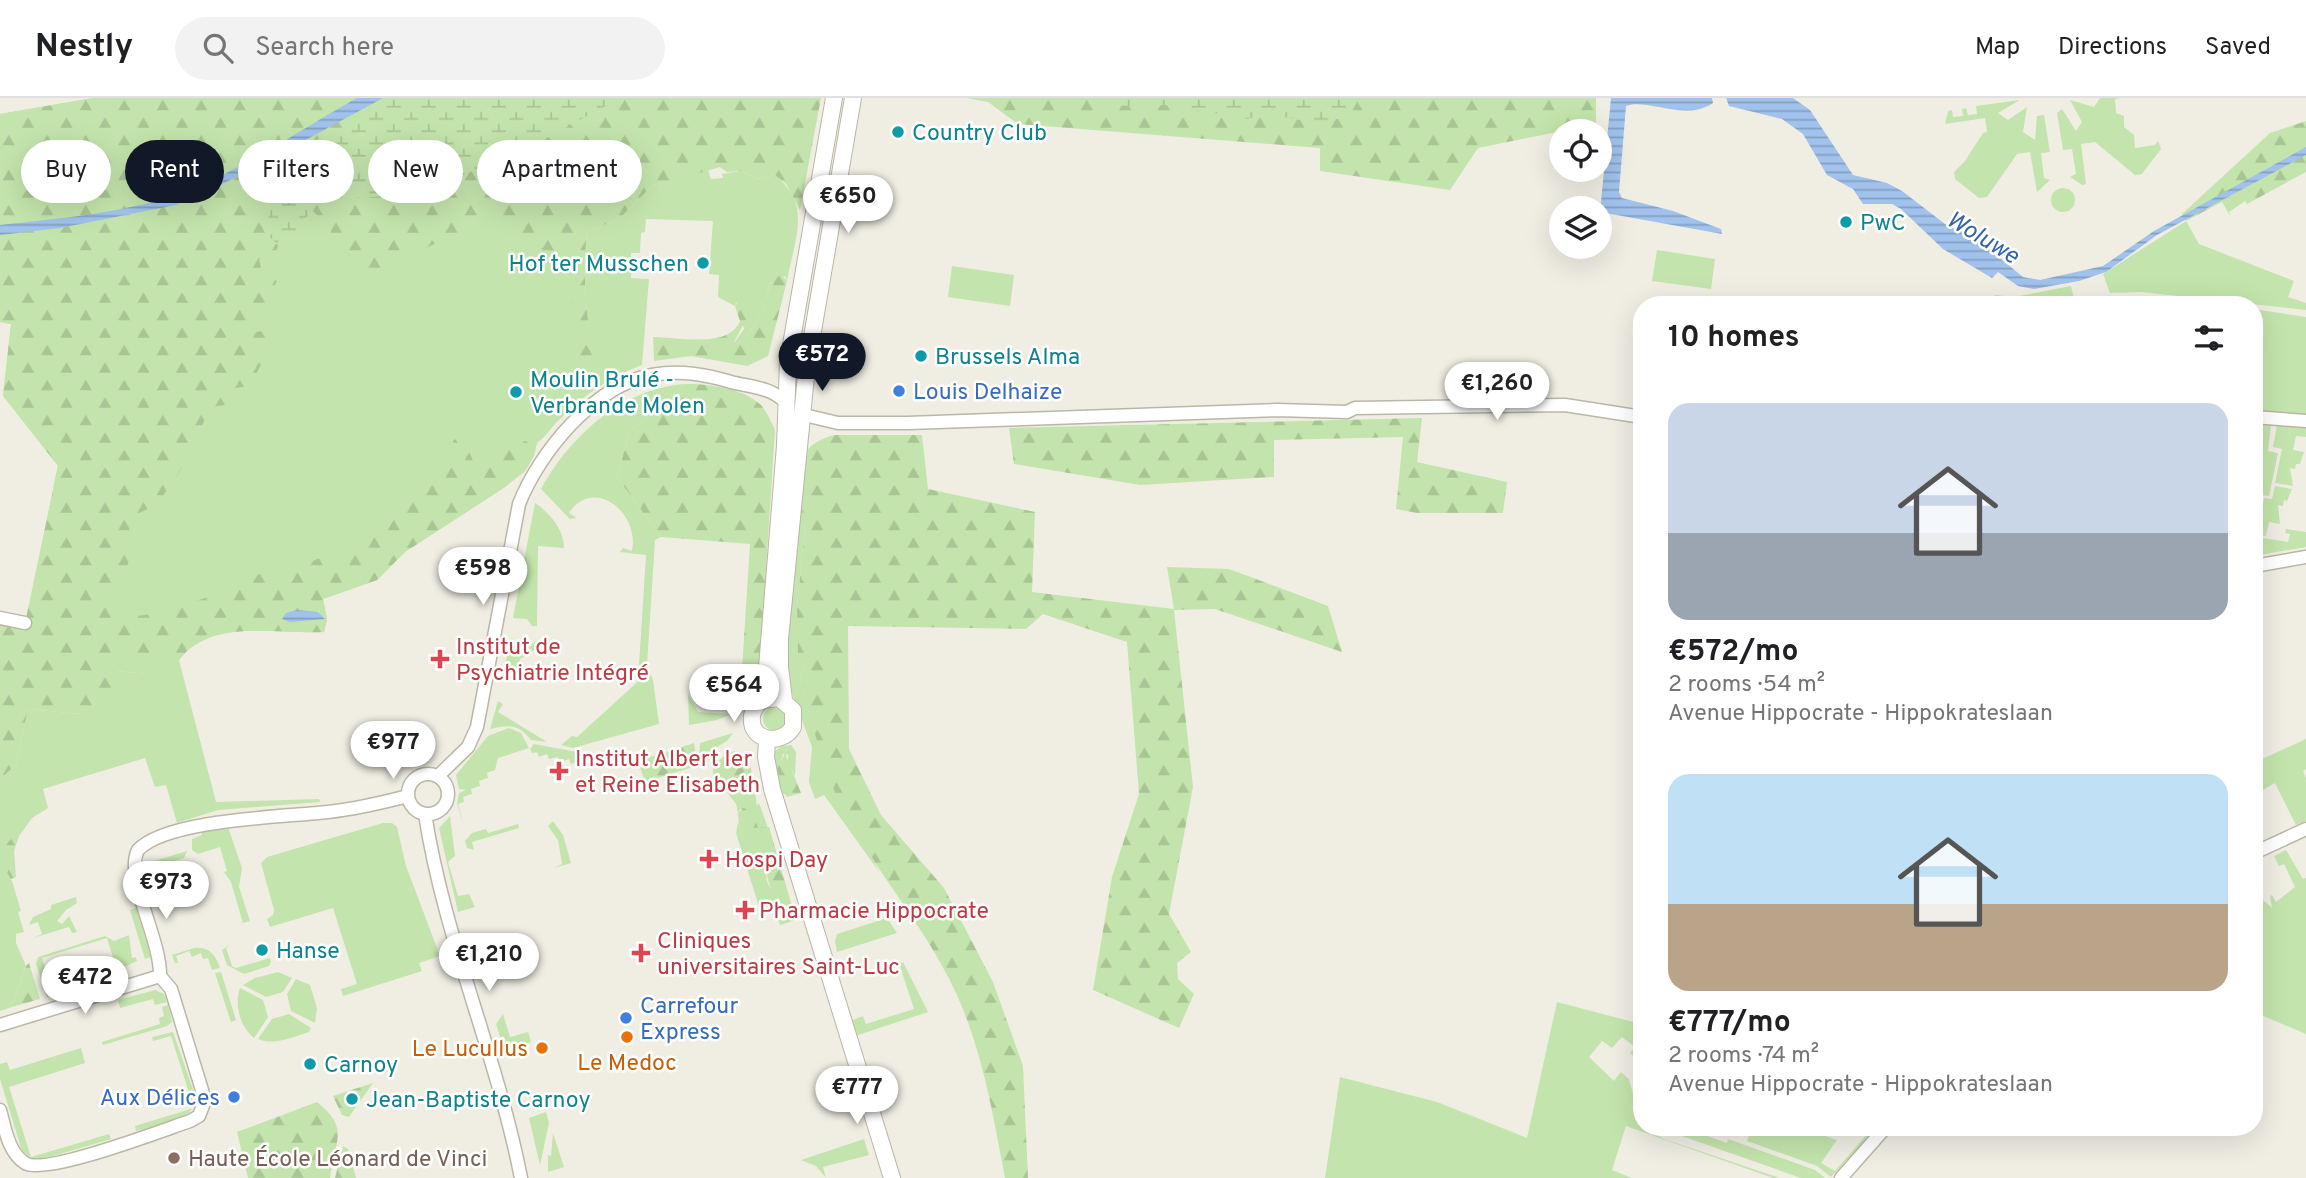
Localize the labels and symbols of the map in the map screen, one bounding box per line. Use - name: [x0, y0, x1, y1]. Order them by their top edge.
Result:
- place label: Country Club: [912, 120, 1047, 149]
- marker: Country Club: [890, 124, 906, 140]
- pin: €650: [807, 176, 889, 235]
- water label: Woluwe: [1940, 205, 2024, 272]
- place label: PwC: [1860, 210, 1906, 239]
- marker: PwC: [1838, 214, 1854, 230]
- place label: Hof ter Musschen: [509, 251, 689, 280]
- marker: Hof ter Musschen: [695, 255, 711, 271]
- pin: €572: [781, 334, 863, 393]
- place label: Brussels Alma: [935, 344, 1080, 373]
- marker: Brussels Alma: [913, 348, 929, 364]
- pin: €1,260: [1440, 362, 1554, 422]
- place label: Moulin Brulé - Verbrande Molen: [530, 367, 705, 422]
- place label: Louis Delhaize: [913, 379, 1062, 408]
- marker: Louis Delhaize: [891, 383, 907, 399]
- marker: Moulin Brulé - Verbrande Molen: [508, 384, 524, 400]
- pin: €598: [442, 547, 524, 607]
- place label: Institut de Psychiatrie Intégré: [456, 634, 649, 689]
- marker: Institut de Psychiatrie Intégré: [430, 649, 450, 669]
- pin: €564: [693, 664, 775, 724]
- pin: €977: [352, 722, 434, 781]
- place label: Institut Albert Ier et Reine Elisabeth: [575, 746, 760, 801]
- marker: Institut Albert Ier et Reine Elisabeth: [549, 761, 569, 781]
- place label: Hospi Day: [725, 847, 828, 876]
- marker: Hospi Day: [699, 849, 719, 869]
- pin: €973: [125, 862, 207, 921]
- place label: Pharmacie Hippocrate: [759, 898, 989, 927]
- marker: Pharmacie Hippocrate: [737, 902, 753, 918]
- place label: Cliniques universitaires Saint-Luc: [657, 928, 900, 983]
- pin: €1,210: [432, 934, 546, 993]
- place label: Hanse: [276, 938, 340, 967]
- marker: Hanse: [254, 942, 270, 958]
- marker: Cliniques universitaires Saint-Luc: [631, 943, 651, 963]
- pin: €472: [44, 956, 126, 1016]
- place label: Carrefour Express: [640, 993, 738, 1048]
- marker: Carrefour Express: [618, 1010, 634, 1026]
- marker: Le Medoc: [619, 1029, 635, 1045]
- place label: Le Lucullus: [412, 1036, 528, 1065]
- marker: Le Lucullus: [534, 1040, 550, 1056]
- place label: Le Medoc: [577, 1050, 677, 1079]
- place label: Carnoy: [324, 1052, 398, 1081]
- marker: Carnoy: [302, 1056, 318, 1072]
- pin: €777: [816, 1066, 898, 1126]
- place label: Aux Délices: [100, 1085, 220, 1114]
- place label: Jean-Baptiste Carnoy: [366, 1087, 591, 1116]
- marker: Aux Délices: [226, 1089, 242, 1105]
- marker: Jean-Baptiste Carnoy: [344, 1091, 360, 1107]
- place label: Haute École Léonard de Vinci: [188, 1145, 487, 1175]
- marker: Haute École Léonard de Vinci: [166, 1150, 182, 1166]

